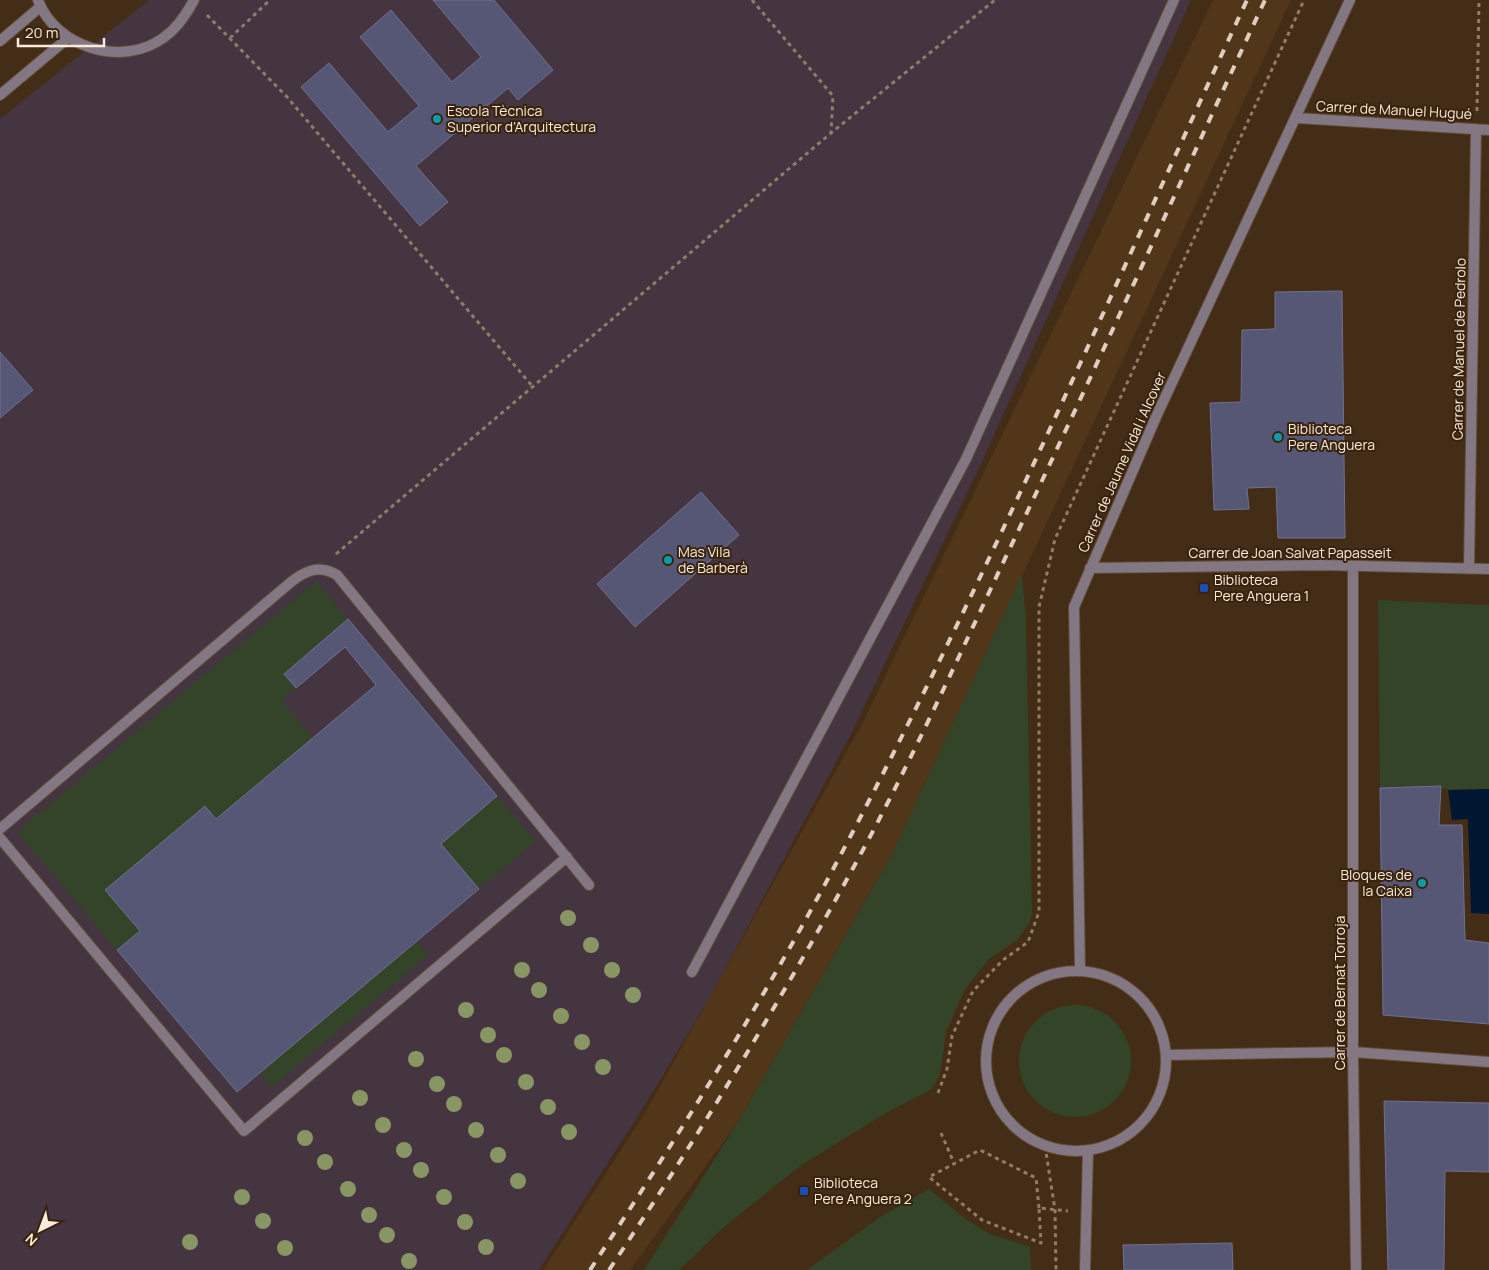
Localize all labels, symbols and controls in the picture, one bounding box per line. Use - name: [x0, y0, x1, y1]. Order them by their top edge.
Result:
- scale bar: [18, 15, 104, 47]
- text: 20 m: [25, 22, 58, 43]
- street label: Carrer de Manuel Hugué: [1316, 96, 1473, 123]
- place label: Escola Tècnica Superior d'Arquitectura: [447, 101, 596, 136]
- marker: Escola Tècnica Superior d'Arquitectura: [431, 113, 443, 125]
- street label: Carrer de Manuel de Pedrolo: [1447, 258, 1470, 440]
- street label: Carrer de Jaume Vidal i Alcover: [1073, 368, 1170, 555]
- place label: Biblioteca Pere Anguera: [1288, 419, 1375, 454]
- marker: Biblioteca Pere Anguera: [1272, 431, 1284, 443]
- place label: Mas Vila de Barberà: [678, 542, 748, 577]
- street label: Carrer de Joan Salvat Papasseit: [1188, 543, 1392, 562]
- marker: Mas Vila de Barberà: [662, 554, 674, 566]
- place label: Biblioteca Pere Anguera 1: [1214, 570, 1309, 605]
- marker: Biblioteca Pere Anguera 1: [1198, 582, 1210, 594]
- place label: Bloques de la Caixa: [1340, 865, 1412, 900]
- marker: Bloques de la Caixa: [1416, 877, 1428, 889]
- street label: Carrer de Bernat Torroja: [1330, 916, 1349, 1070]
- place label: Biblioteca Pere Anguera 2: [814, 1173, 912, 1208]
- marker: Biblioteca Pere Anguera 2: [798, 1185, 810, 1197]
- north arrow: [15, 1205, 65, 1255]
- text: N: [21, 1230, 41, 1250]

